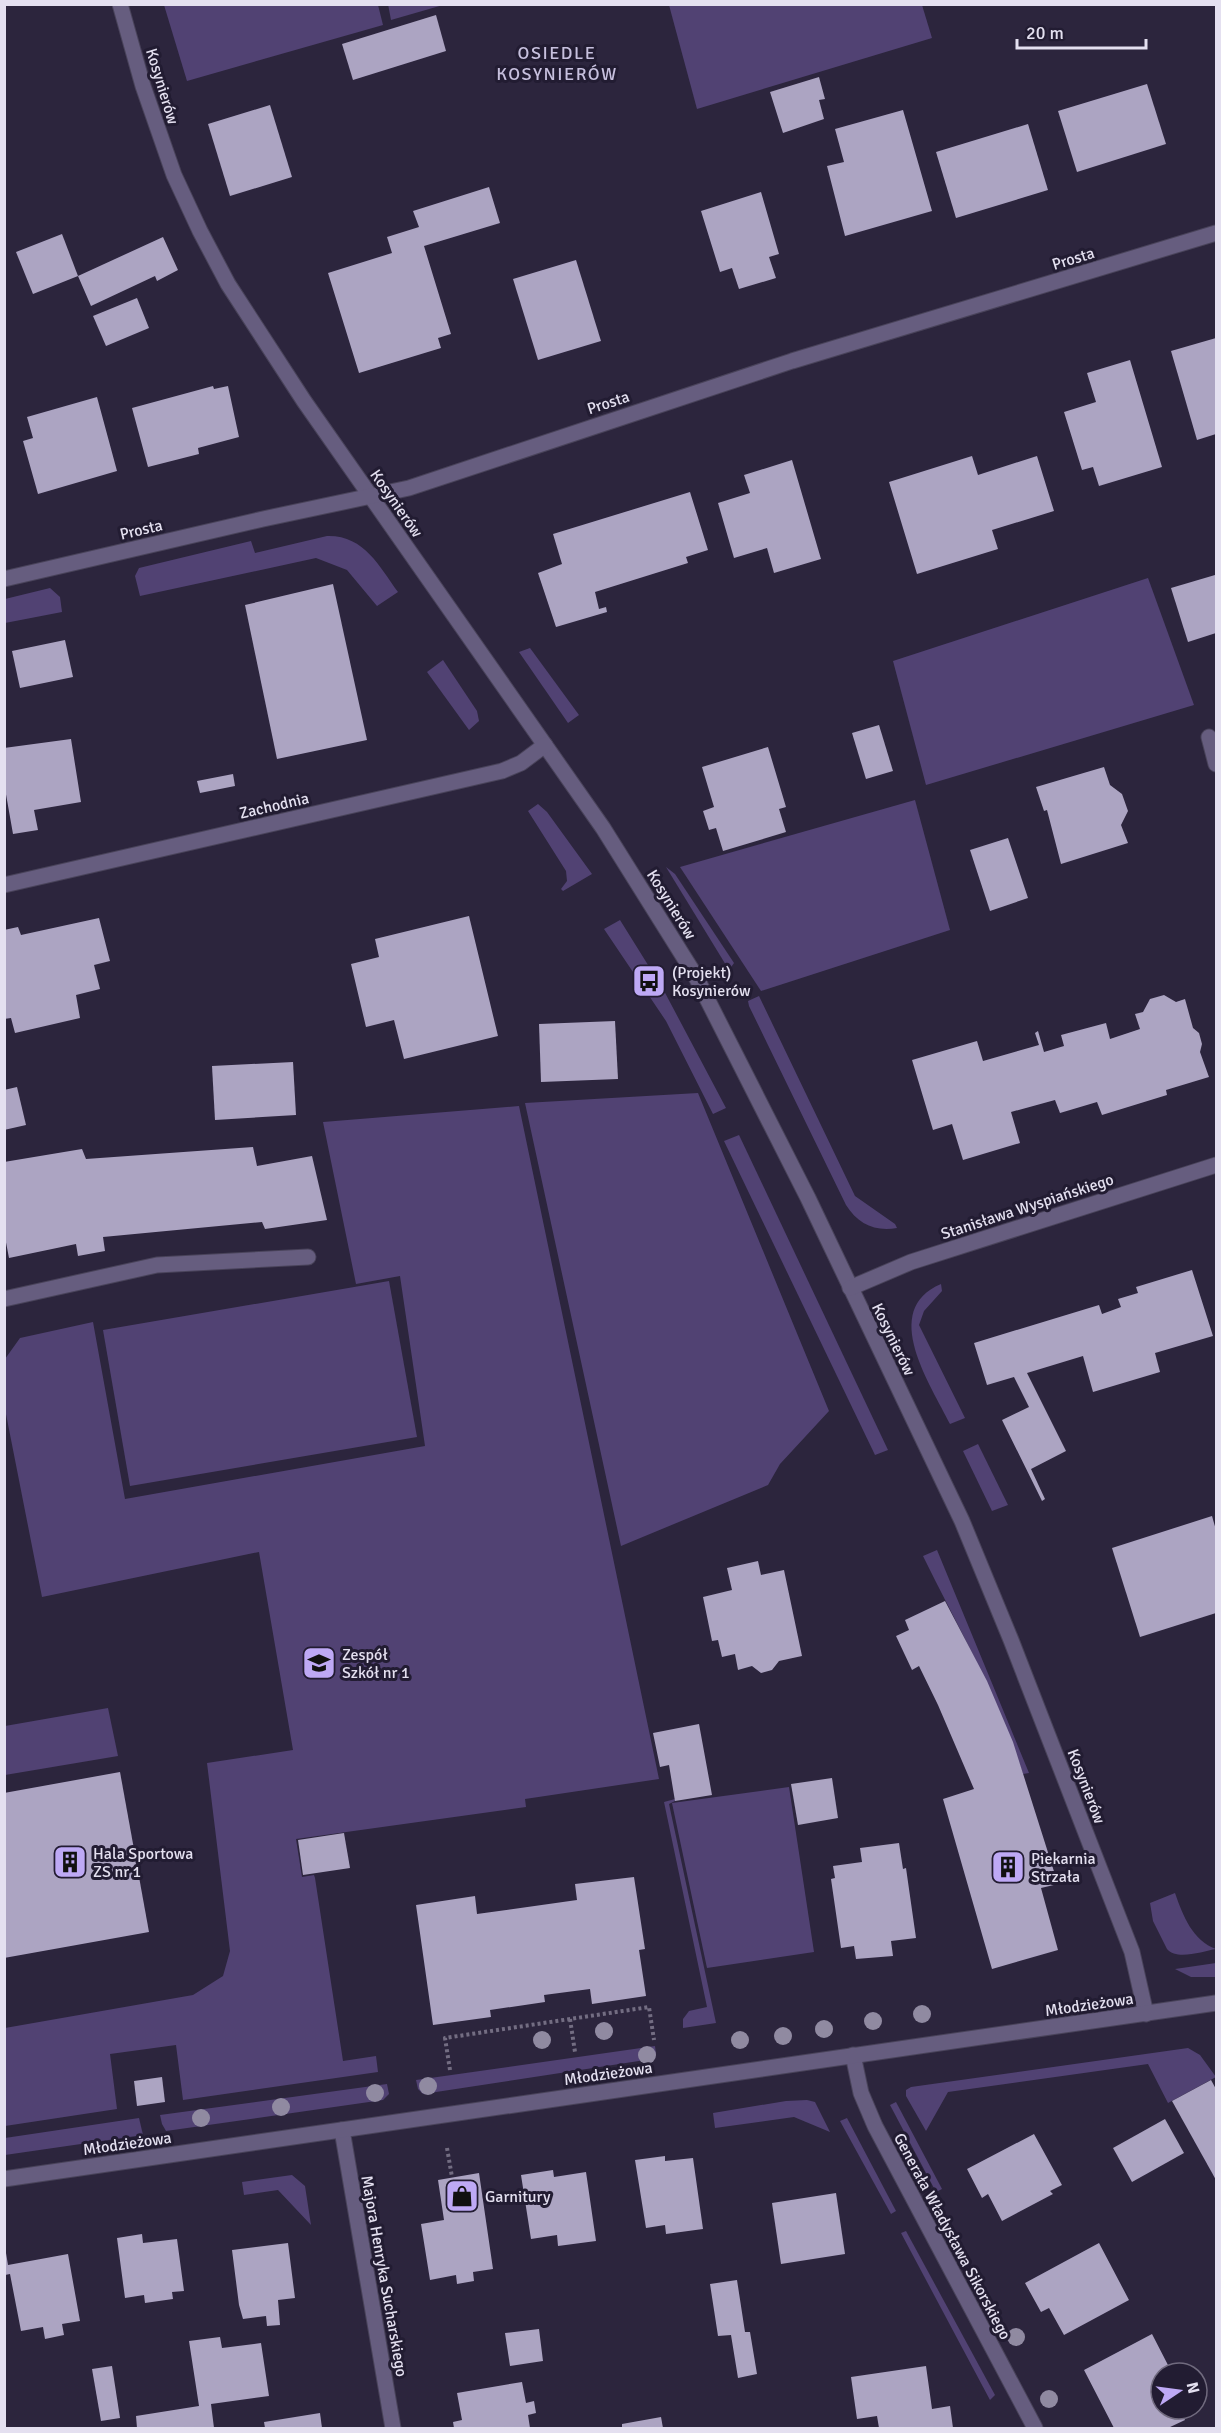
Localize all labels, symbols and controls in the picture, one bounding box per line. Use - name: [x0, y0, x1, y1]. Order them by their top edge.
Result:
- scale bar: [1017, 12, 1146, 50]
- text: 20 m: [1026, 22, 1064, 44]
- district label: OSIEDLE KOSYNIERÓW: [496, 42, 618, 85]
- street label: Kosynierów: [141, 46, 183, 127]
- street label: Prosta: [1050, 243, 1097, 275]
- street label: Prosta: [585, 387, 632, 419]
- street label: Kosynierów: [365, 466, 427, 542]
- street label: Prosta: [118, 515, 165, 545]
- street label: Zachodnia: [237, 788, 311, 824]
- street label: Kosynierów: [642, 866, 701, 943]
- bus stop icon: (Projekt) Kosynierów: [631, 963, 667, 999]
- place label: (Projekt) Kosynierów: [672, 963, 751, 1001]
- street label: Stanisława Wyspiańskiego: [938, 1170, 1116, 1244]
- street label: Kosynierów: [867, 1300, 919, 1379]
- school or university icon: Zespół Szkół nr 1: [301, 1645, 337, 1681]
- place label: Zespół Szkół nr 1: [342, 1645, 410, 1683]
- street label: Kosynierów: [1063, 1746, 1110, 1827]
- building icon: Hala Sportowa ZS nr 1: [52, 1844, 88, 1880]
- place label: Hala Sportowa ZS nr 1: [93, 1844, 193, 1882]
- building icon: Piekarnia Strzała: [990, 1849, 1026, 1885]
- place label: Piekarnia Strzała: [1031, 1849, 1096, 1887]
- street label: Młodzieżowa: [1044, 1989, 1135, 2021]
- street label: Młodzieżowa: [563, 2058, 654, 2090]
- street label: Młodzieżowa: [82, 2128, 173, 2160]
- street label: Generała Władysława Sikorskiego: [889, 2130, 1015, 2343]
- street label: Majora Henryka Sucharskiego: [356, 2174, 412, 2378]
- shop icon: Garnitury: [444, 2178, 480, 2214]
- place label: Garnitury: [485, 2187, 551, 2207]
- north arrow: [1149, 2361, 1209, 2421]
- text: N: [1182, 2380, 1204, 2396]

